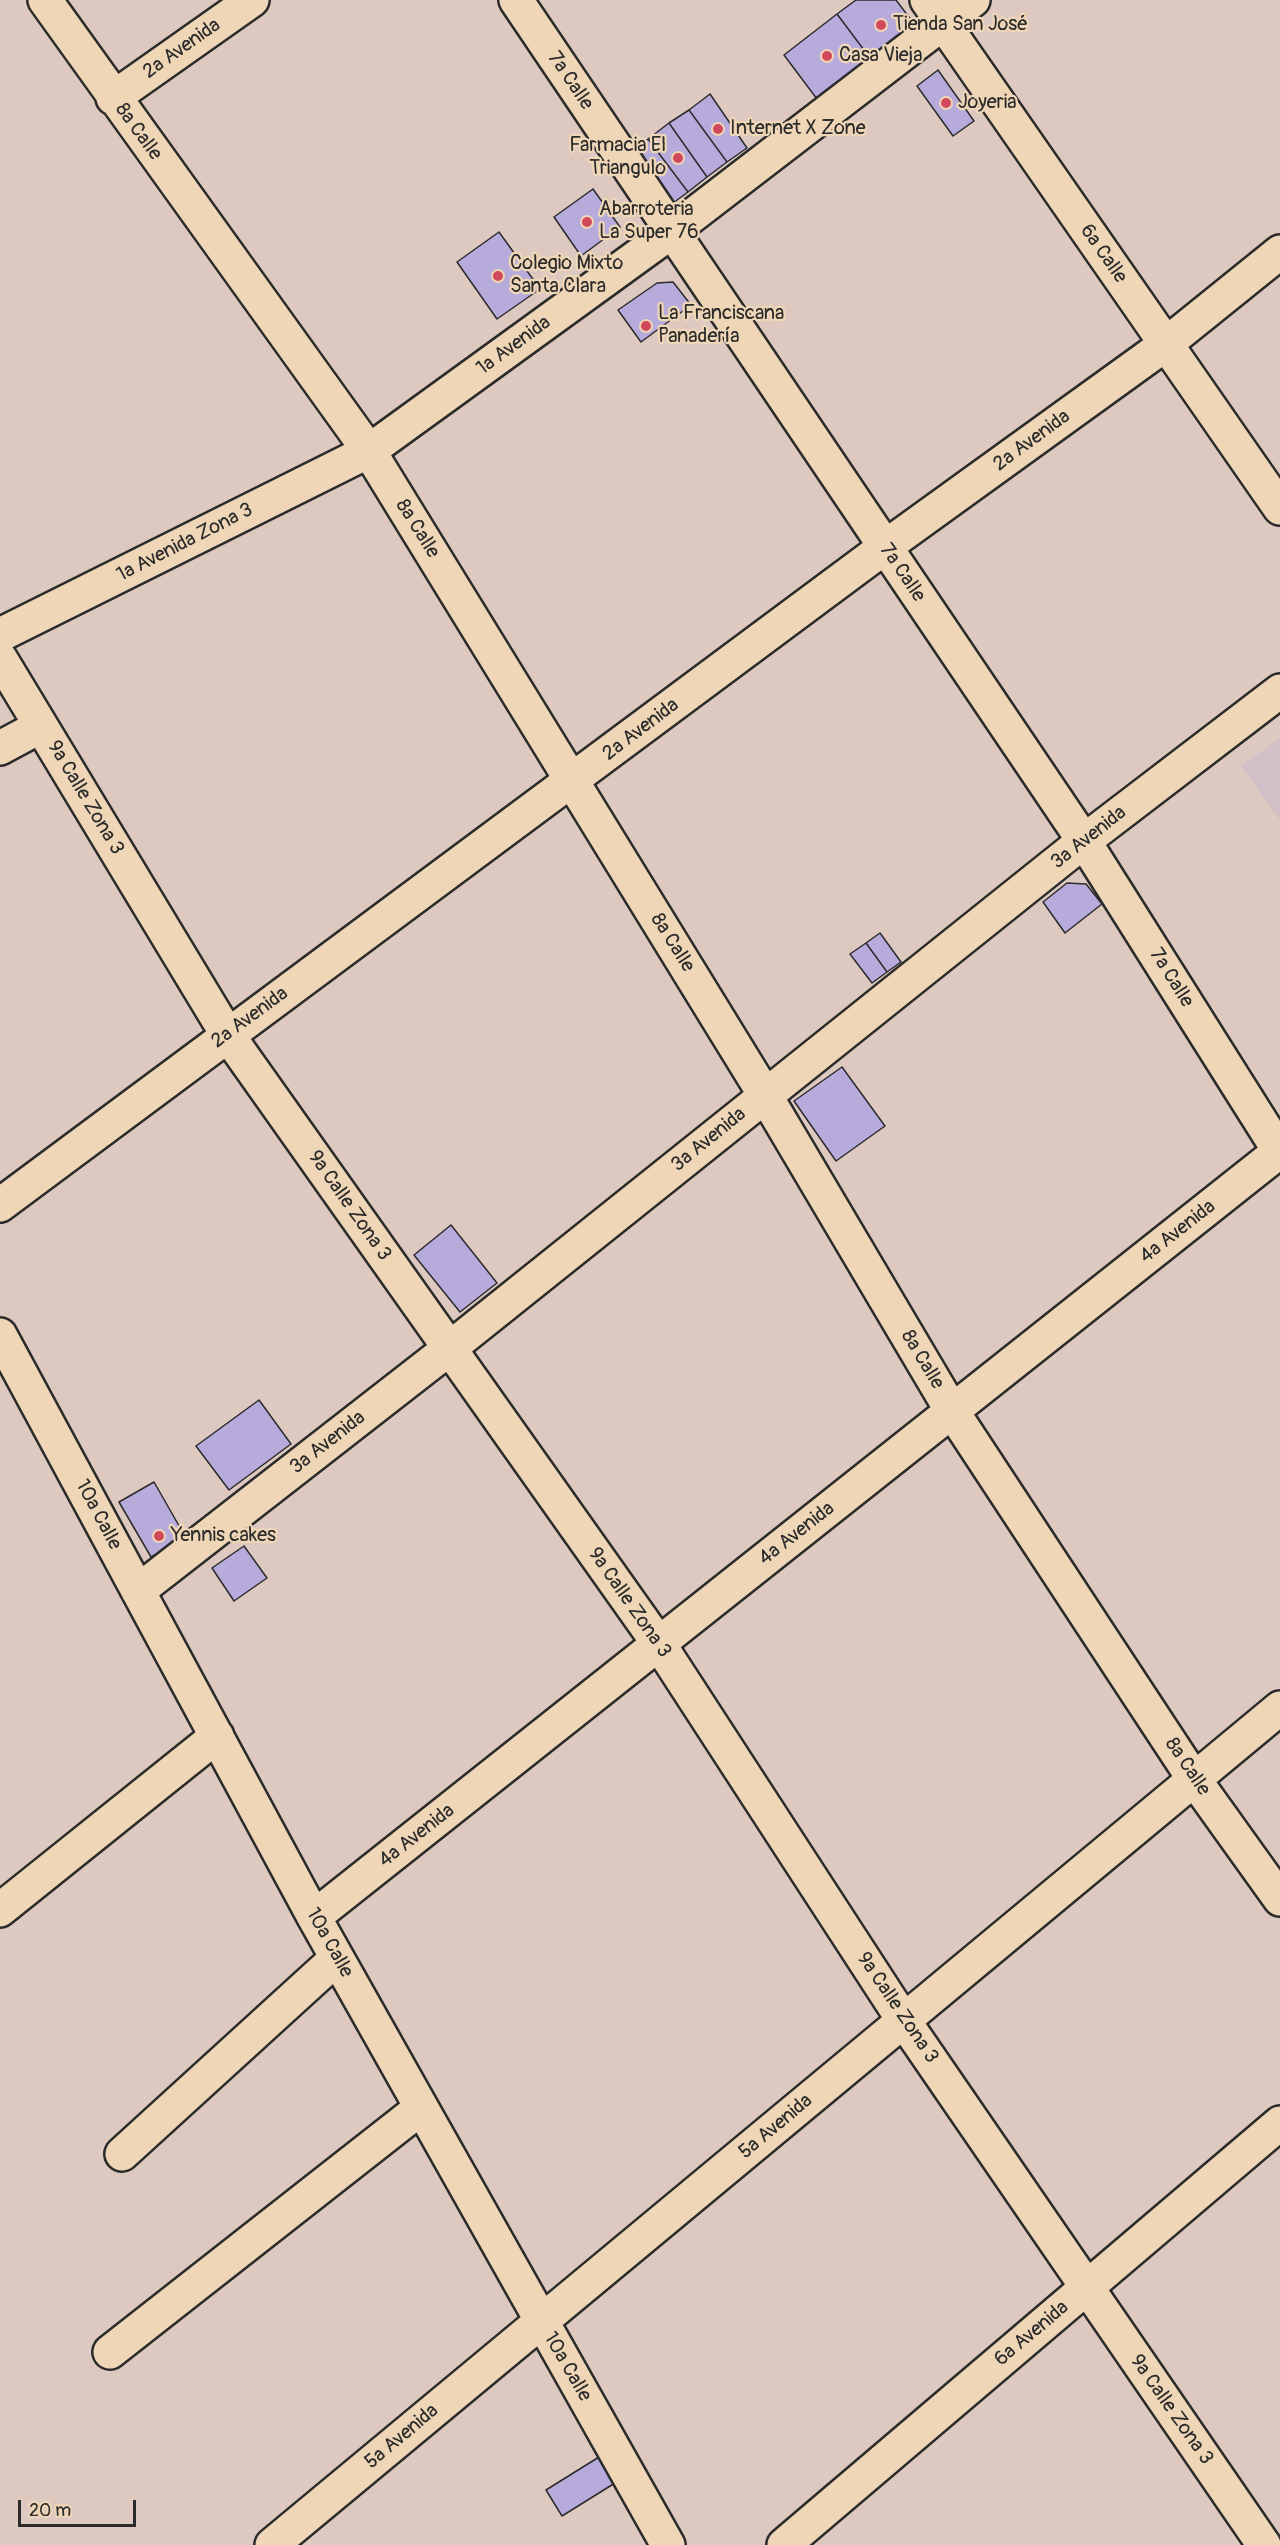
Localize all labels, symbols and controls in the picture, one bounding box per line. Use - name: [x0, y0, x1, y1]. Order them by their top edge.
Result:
- place label: Tienda San José: [893, 13, 1028, 37]
- street label: 2a Avenida: [139, 14, 225, 84]
- marker: Tienda San José: [874, 18, 888, 32]
- place label: Casa Vieja: [839, 44, 923, 68]
- street label: 7a Calle: [542, 47, 598, 115]
- marker: Casa Vieja: [820, 49, 834, 63]
- place label: Joyeria: [958, 91, 1017, 115]
- marker: Joyeria: [939, 96, 953, 110]
- street label: 8a Calle: [109, 99, 167, 165]
- place label: Internet X Zone: [730, 117, 866, 141]
- marker: Internet X Zone: [711, 122, 725, 136]
- place label: Farmacia El Triangulo: [569, 134, 666, 181]
- marker: Farmacia El Triangulo: [671, 151, 685, 165]
- place label: Abarroteria La Super 76: [599, 198, 699, 245]
- marker: Abarroteria La Super 76: [580, 215, 594, 229]
- street label: 6a Calle: [1074, 220, 1132, 288]
- place label: Colegio Mixto Santa Clara: [510, 252, 623, 299]
- marker: Colegio Mixto Santa Clara: [491, 269, 505, 283]
- place label: La Franciscana Panadería: [658, 302, 784, 349]
- street label: 1a Avenida: [472, 311, 556, 381]
- marker: La Franciscana Panadería: [639, 319, 653, 333]
- street label: 2a Avenida: [989, 405, 1075, 477]
- street label: 8a Calle: [390, 495, 444, 563]
- street label: 1a Avenida Zona 3: [113, 498, 257, 588]
- street label: 7a Calle: [874, 539, 930, 607]
- street label: 2a Avenida: [598, 694, 684, 766]
- street label: 9a Calle Zona 3: [42, 737, 128, 859]
- street label: 3a Avenida: [1047, 801, 1131, 875]
- street label: 8a Calle: [645, 909, 699, 977]
- street label: 7a Calle: [1144, 944, 1198, 1012]
- street label: 2a Avenida: [207, 982, 293, 1054]
- street label: 3a Avenida: [667, 1103, 751, 1177]
- street label: 9a Calle Zona 3: [302, 1146, 396, 1266]
- street label: 4a Avenida: [1135, 1195, 1221, 1269]
- street label: 8a Calle: [895, 1326, 949, 1394]
- street label: 3a Avenida: [286, 1406, 370, 1480]
- street label: 10a Calle: [70, 1476, 126, 1554]
- street label: 4a Avenida: [754, 1497, 840, 1571]
- place label: Yennis cakes: [171, 1524, 276, 1548]
- marker: Yennis cakes: [152, 1529, 166, 1543]
- street label: 9a Calle Zona 3: [582, 1543, 676, 1663]
- street label: 8a Calle: [1159, 1733, 1215, 1801]
- street label: 4a Avenida: [374, 1799, 460, 1873]
- street label: 10a Calle: [300, 1904, 358, 1982]
- street label: 9a Calle Zona 3: [851, 1948, 943, 2068]
- street label: 5a Avenida: [734, 2089, 818, 2165]
- street label: 6a Avenida: [990, 2296, 1074, 2372]
- street label: 10a Calle: [538, 2328, 596, 2406]
- street label: 9a Calle Zona 3: [1124, 2350, 1218, 2470]
- street label: 5a Avenida: [360, 2399, 444, 2475]
- scale bar: [21, 2488, 140, 2526]
- text: 20 m: [29, 2499, 71, 2522]

